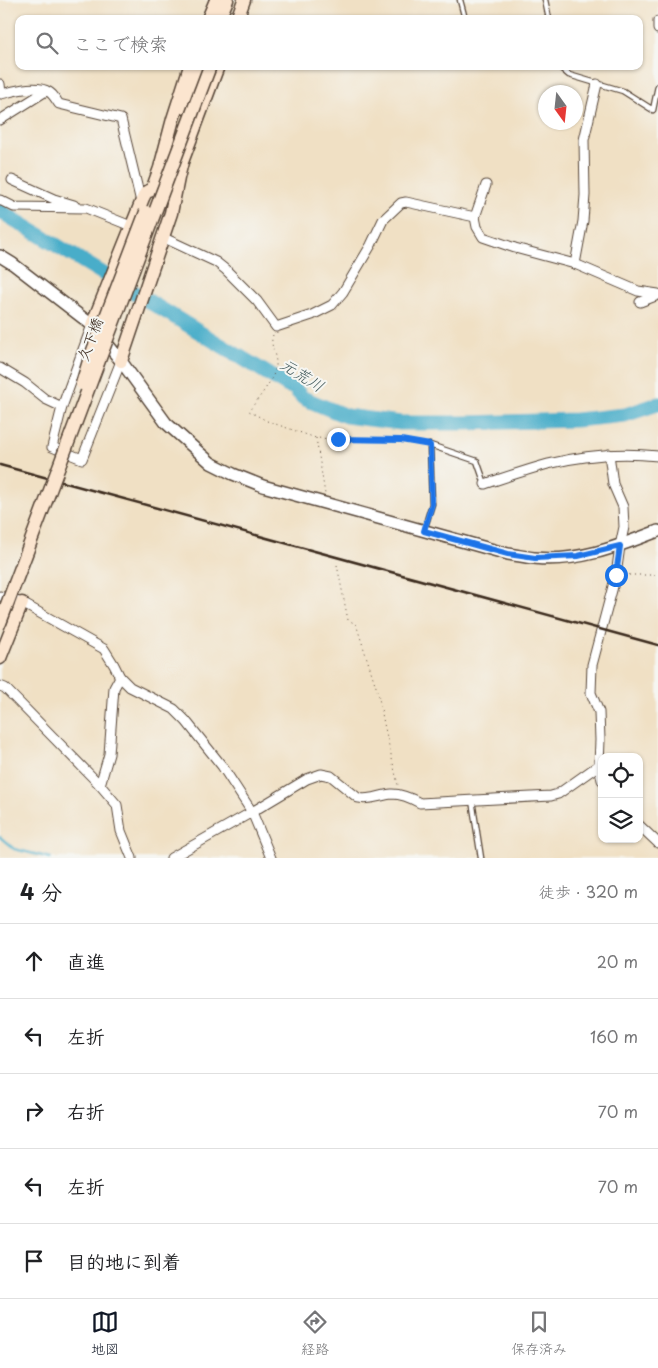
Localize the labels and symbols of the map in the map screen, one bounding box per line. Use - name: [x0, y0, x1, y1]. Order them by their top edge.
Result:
- north arrow: [538, 85, 583, 130]
- street label: 久下橋: [70, 314, 108, 364]
- water label: 元荒川: [276, 351, 330, 397]
- route end: [327, 428, 350, 451]
- route start: [605, 564, 628, 587]

